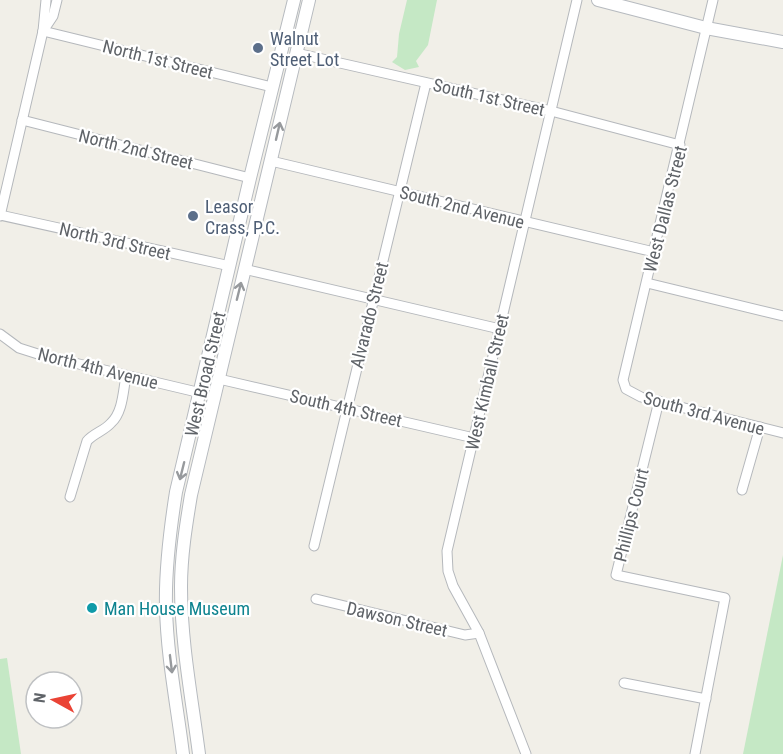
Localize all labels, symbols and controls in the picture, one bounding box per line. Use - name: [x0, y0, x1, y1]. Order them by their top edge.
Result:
- place label: Walnut Street Lot: [270, 28, 339, 70]
- street label: North 1st Street: [101, 35, 215, 83]
- marker: Walnut Street Lot: [251, 41, 265, 55]
- street label: South 1st Street: [431, 74, 547, 120]
- one-way arrow: [273, 122, 284, 141]
- street label: North 2nd Street: [77, 125, 195, 173]
- street label: West Dallas Street: [639, 143, 691, 275]
- street label: South 2nd Avenue: [397, 181, 527, 233]
- place label: Leasor Crass, P.C.: [205, 196, 280, 238]
- marker: Leasor Crass, P.C.: [186, 209, 200, 223]
- street label: North 3rd Street: [57, 218, 173, 264]
- street label: Alvarado Street: [346, 260, 392, 370]
- one-way arrow: [234, 282, 246, 301]
- street label: West Broad Street: [180, 309, 230, 439]
- street label: West Kimball Street: [461, 312, 513, 452]
- street label: North 4th Avenue: [36, 343, 160, 393]
- street label: South 4th Street: [288, 385, 404, 431]
- street label: South 3rd Avenue: [641, 387, 767, 439]
- one-way arrow: [175, 461, 187, 480]
- street label: Phillips Court: [609, 466, 653, 564]
- street label: Dawson Street: [345, 597, 449, 641]
- place label: Man House Museum: [104, 598, 250, 619]
- marker: Man House Museum: [85, 601, 99, 615]
- one-way arrow: [166, 654, 177, 673]
- north arrow: [24, 670, 84, 730]
- text: N: [30, 692, 50, 704]

